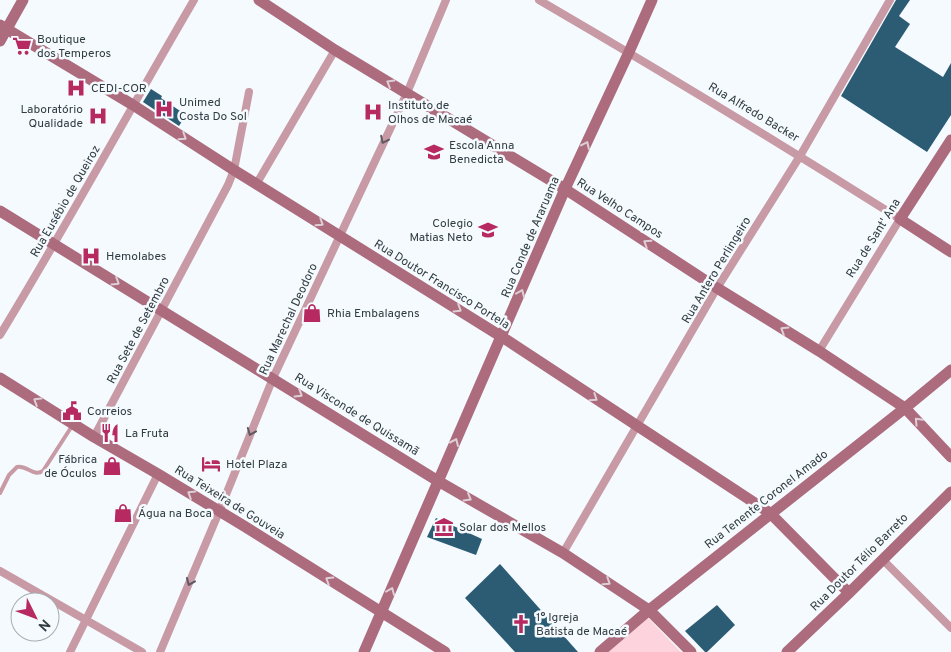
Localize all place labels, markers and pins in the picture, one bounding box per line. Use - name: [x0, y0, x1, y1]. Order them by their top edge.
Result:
- place label: Boutique dos Temperos: [37, 32, 111, 62]
- supermarket icon: Boutique dos Temperos: [11, 35, 33, 57]
- hospital icon: CEDI-COR: [65, 77, 87, 99]
- place label: CEDI-COR: [91, 81, 147, 97]
- place label: Unimed Costa Do Sol: [179, 95, 247, 125]
- hospital icon: Unimed Costa Do Sol: [153, 98, 175, 120]
- place label: Instituto de Olhos de Macaé: [388, 98, 473, 128]
- hospital icon: Instituto de Olhos de Macaé: [362, 101, 384, 123]
- place label: Laboratório Qualidade: [20, 102, 83, 132]
- hospital icon: Laboratório Qualidade: [87, 105, 109, 127]
- place label: Escola Anna Benedicta: [449, 138, 514, 168]
- school or university icon: Escola Anna Benedicta: [423, 141, 445, 163]
- place label: Colegio Matias Neto: [410, 216, 473, 246]
- school or university icon: Colegio Matias Neto: [477, 219, 499, 241]
- hospital icon: Hemolabes: [80, 245, 102, 267]
- place label: Hemolabes: [106, 249, 166, 265]
- shop icon: Rhia Embalagens: [301, 302, 323, 324]
- place label: Rhia Embalagens: [327, 306, 420, 322]
- public building icon: Correios: [61, 400, 83, 422]
- place label: Correios: [87, 404, 132, 420]
- restaurant icon: La Fruta: [99, 422, 121, 444]
- place label: La Fruta: [125, 426, 169, 442]
- place label: Fábrica de Óculos: [44, 452, 97, 482]
- hotel icon: Hotel Plaza: [200, 453, 222, 475]
- shop icon: Fábrica de Óculos: [101, 455, 123, 477]
- place label: Hotel Plaza: [226, 457, 287, 473]
- shop icon: Água na Boca: [112, 502, 134, 524]
- place label: Água na Boca: [138, 506, 212, 522]
- museum icon: Solar dos Mellos: [433, 516, 455, 538]
- place label: Solar dos Mellos: [459, 520, 546, 536]
- place label: 1° Igreja Batista de Macaé: [536, 610, 627, 640]
- church icon: 1° Igreja Batista de Macaé: [510, 613, 532, 635]

